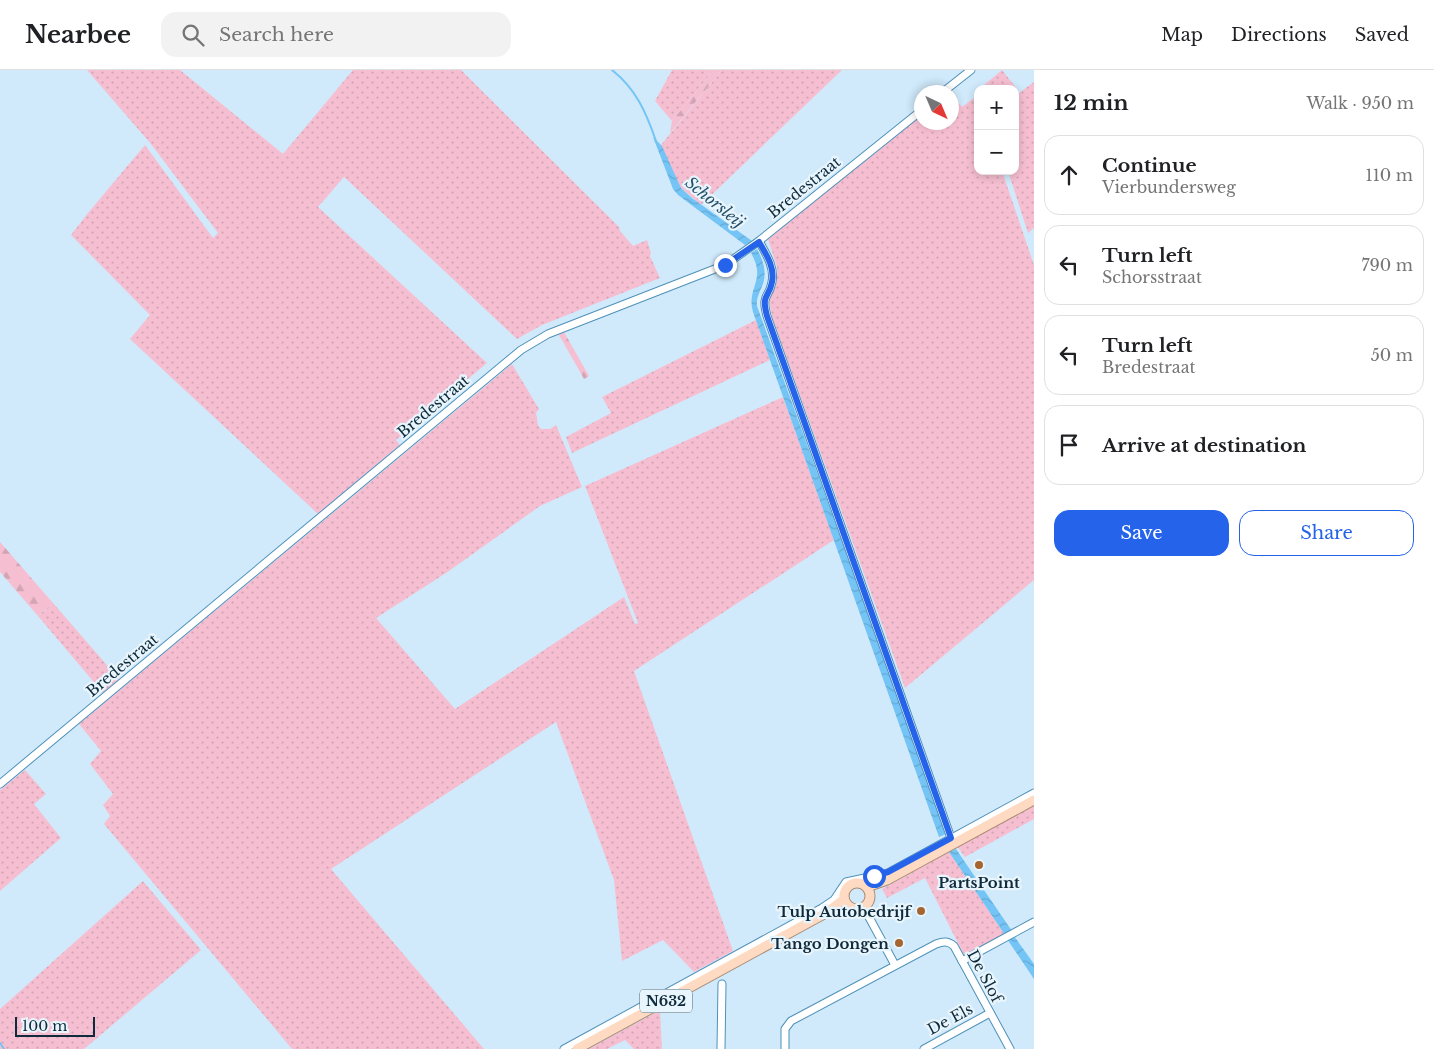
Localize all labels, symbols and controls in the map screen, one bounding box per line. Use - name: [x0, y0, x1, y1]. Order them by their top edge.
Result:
- search box: [161, 12, 511, 57]
- text: Nearbee: [25, 20, 131, 49]
- icon: search: [179, 21, 207, 49]
- text: Search here: [219, 23, 334, 46]
- text: Map: [1161, 24, 1203, 46]
- text: Directions: [1231, 24, 1327, 46]
- text: Saved: [1355, 24, 1409, 46]
- north arrow: [914, 85, 959, 130]
- map controls: [974, 85, 1019, 175]
- button: +: [974, 85, 1019, 130]
- text: 12 min: [1054, 90, 1129, 116]
- text: Walk · 950 m: [1307, 93, 1414, 113]
- button: −: [974, 130, 1019, 175]
- street label: Bredestraat: [764, 152, 844, 222]
- text: Continue: [1102, 154, 1197, 177]
- icon: ahead: [1055, 161, 1083, 189]
- text: 110 m: [1366, 165, 1413, 185]
- water label: Schorsleij: [681, 172, 749, 232]
- text: Vierbundersweg: [1102, 177, 1236, 197]
- text: Turn left: [1102, 244, 1193, 267]
- icon: left: [1055, 251, 1083, 279]
- route end: [714, 254, 737, 277]
- text: 790 m: [1361, 255, 1413, 275]
- text: Schorsstraat: [1102, 267, 1202, 287]
- text: Turn left: [1102, 334, 1193, 357]
- icon: left: [1055, 341, 1083, 369]
- text: 50 m: [1371, 345, 1413, 365]
- text: Bredestraat: [1102, 357, 1196, 377]
- street label: Bredestraat: [393, 370, 473, 441]
- icon: arrive: [1055, 431, 1083, 459]
- text: Arrive at destination: [1102, 434, 1306, 457]
- button: Save: [1054, 510, 1229, 556]
- button: Share: [1239, 510, 1414, 556]
- street label: Bredestraat: [82, 629, 162, 700]
- marker: PartsPoint: [973, 859, 985, 871]
- route start: [863, 865, 886, 888]
- place label: PartsPoint: [938, 873, 1020, 892]
- place label: Tulp Autobedrijf: [777, 902, 913, 921]
- marker: Tulp Autobedrijf: [915, 905, 927, 917]
- place label: Tango Dongen: [771, 934, 889, 953]
- marker: Tango Dongen: [893, 937, 905, 949]
- street label: De Slof: [963, 947, 1008, 1007]
- road number: N632: [640, 989, 692, 1012]
- street label: De Els: [924, 999, 976, 1039]
- scale bar: [15, 1014, 95, 1037]
- text: 100 m: [22, 1017, 67, 1035]

